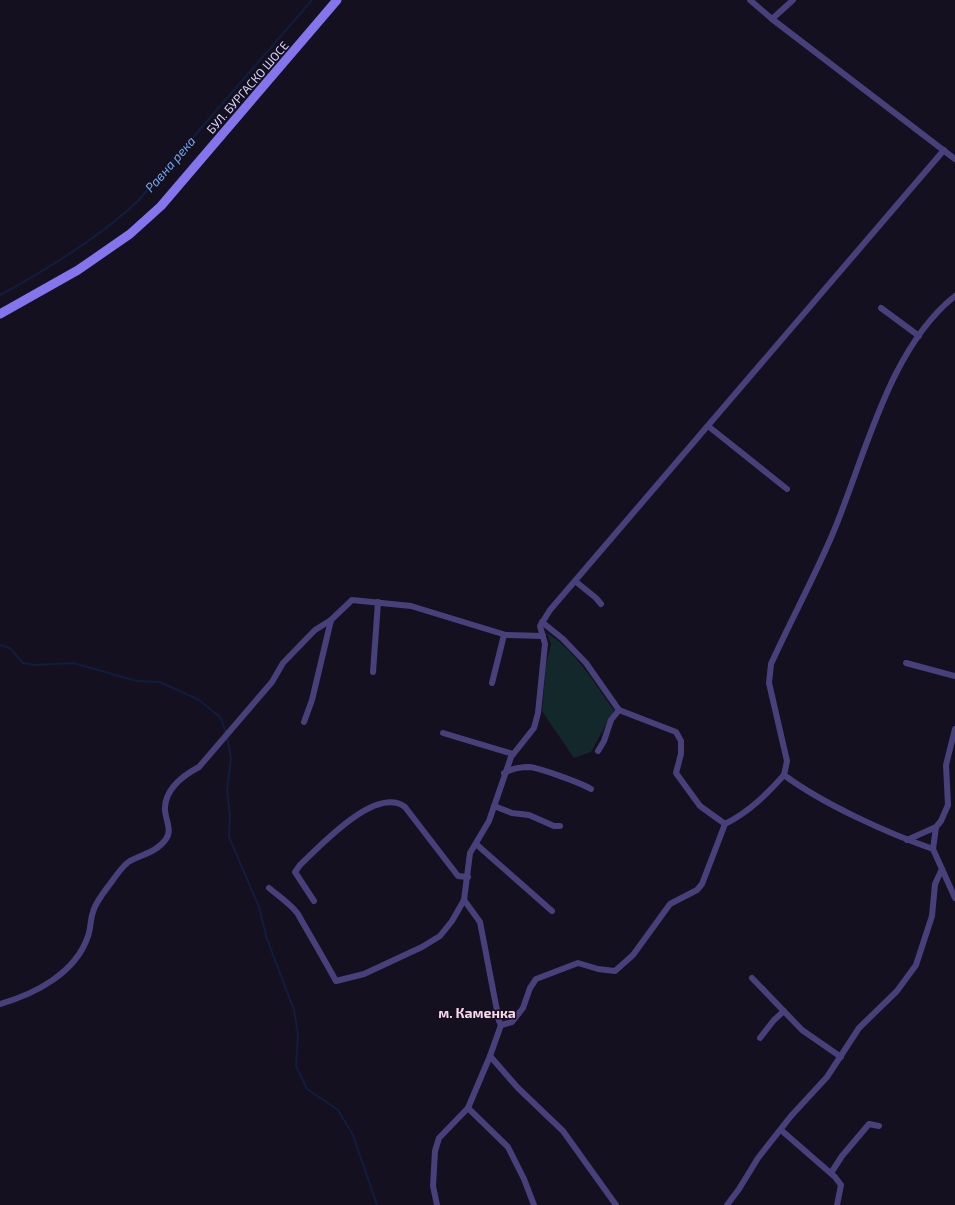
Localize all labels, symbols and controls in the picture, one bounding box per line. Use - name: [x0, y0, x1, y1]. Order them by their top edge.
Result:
- street label: БУЛ. БУРГАСКО ШОСЕ: [203, 38, 291, 136]
- water label: Равна река: [141, 133, 199, 195]
- district label: м. Каменка: [438, 1004, 516, 1021]

